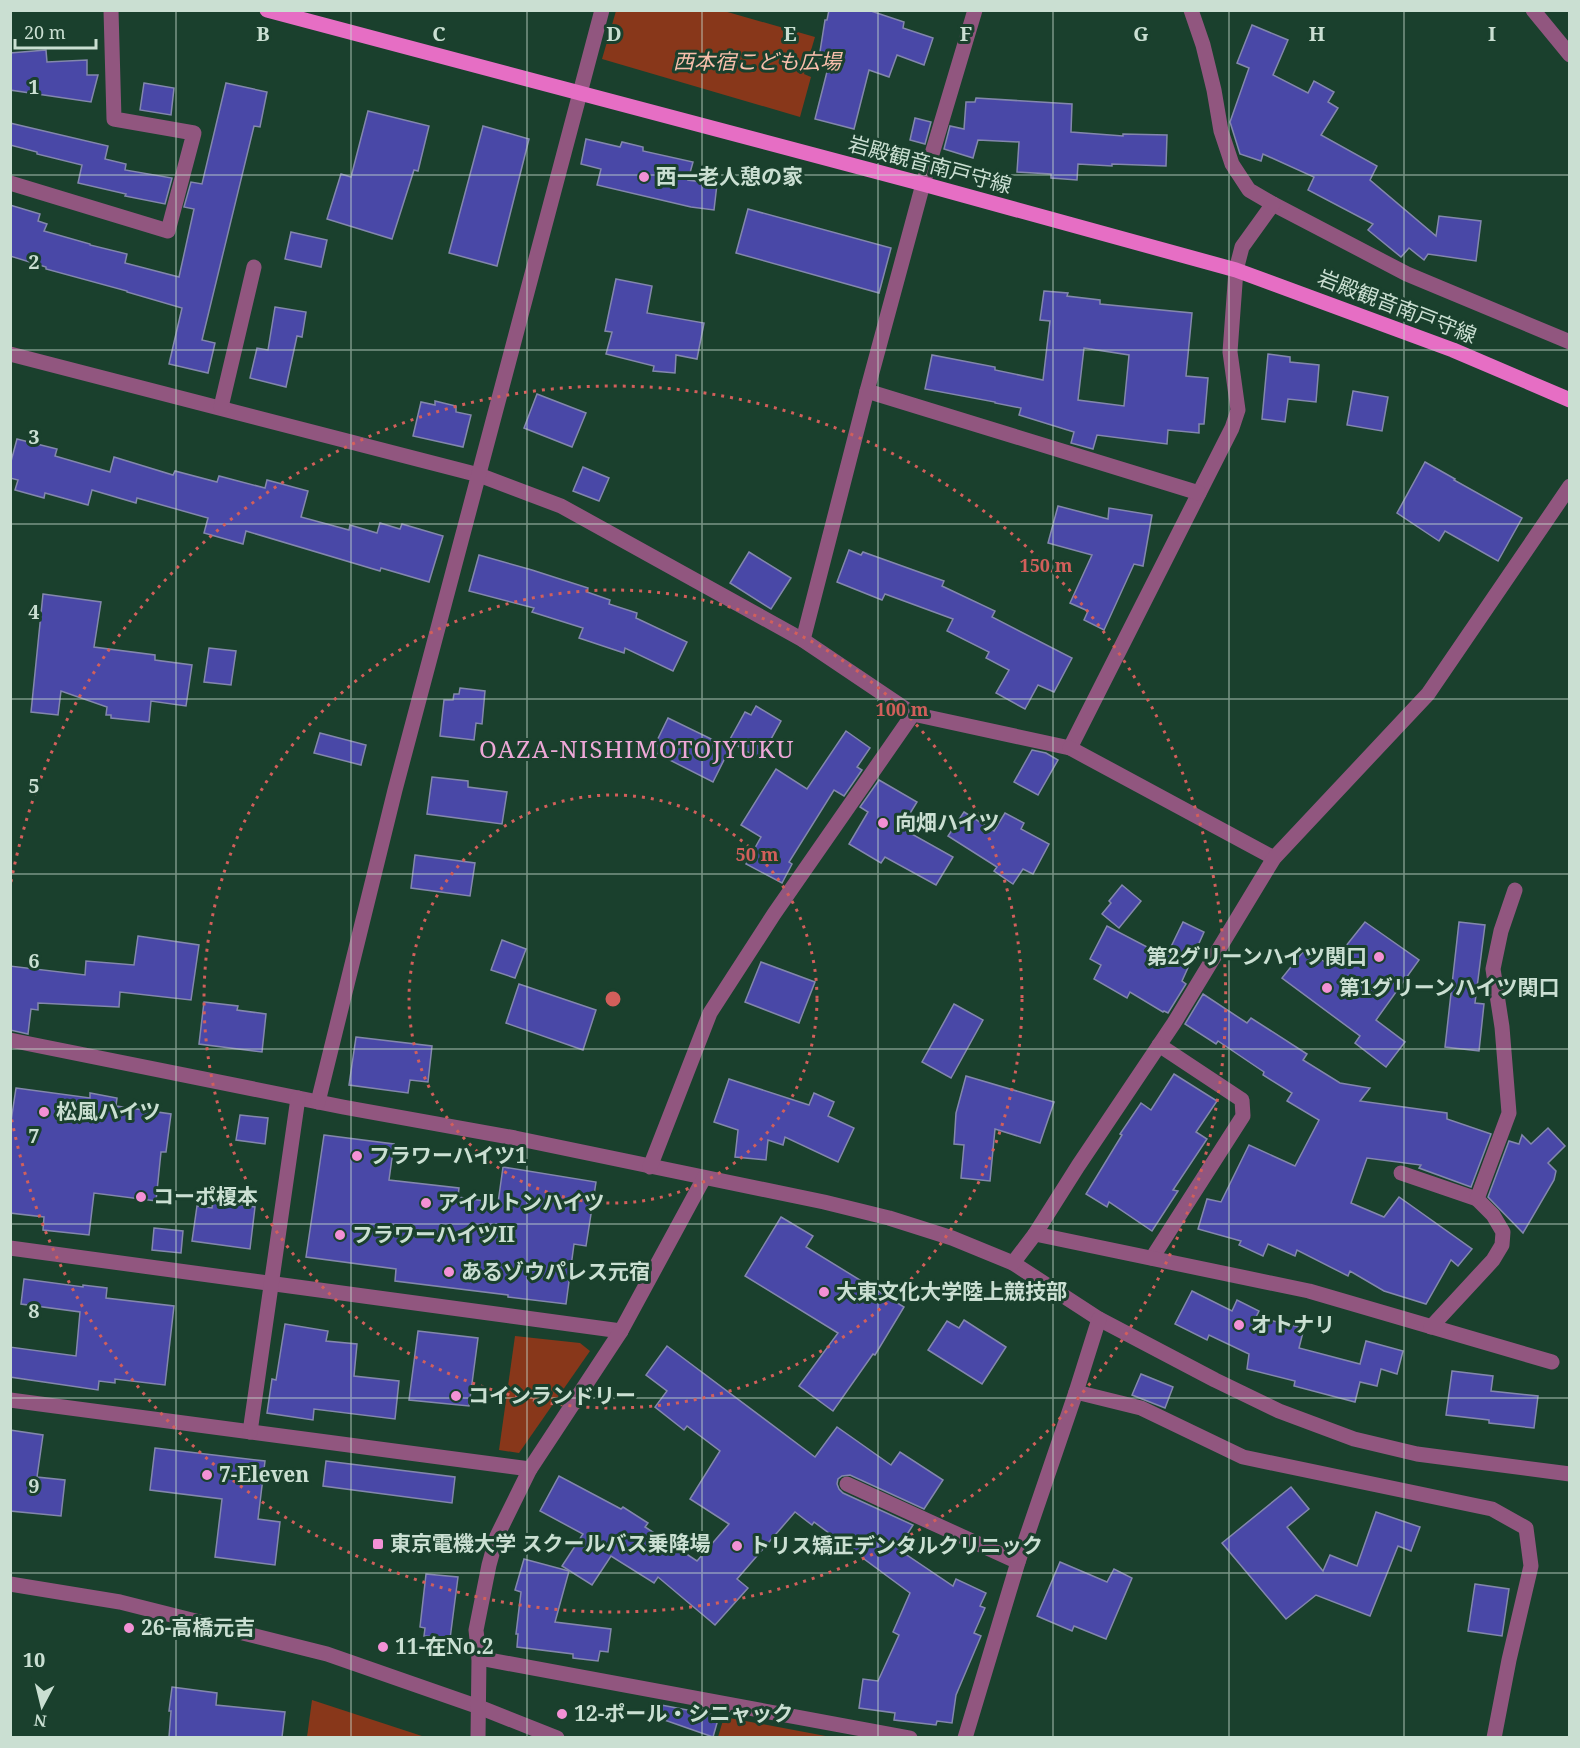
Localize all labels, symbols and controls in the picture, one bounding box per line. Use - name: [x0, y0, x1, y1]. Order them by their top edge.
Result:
- scale bar: [15, 12, 96, 50]
- text: 20 m: [24, 20, 66, 44]
- text: B: [256, 20, 270, 47]
- text: C: [432, 20, 446, 47]
- text: D: [606, 20, 622, 47]
- text: E: [783, 20, 797, 47]
- text: F: [960, 20, 972, 47]
- text: G: [1133, 20, 1149, 47]
- text: H: [1309, 20, 1325, 47]
- text: I: [1488, 20, 1496, 47]
- park label: 西本宿こども広場: [673, 47, 843, 75]
- text: 1: [28, 73, 40, 100]
- street label: 岩殿観音南戸守線: [845, 129, 1015, 199]
- place label: 西一老人憩の家: [656, 162, 803, 190]
- marker: 西一老人憩の家: [637, 170, 651, 184]
- text: 2: [28, 248, 40, 275]
- street label: 岩殿観音南戸守線: [1314, 263, 1481, 349]
- text: 3: [28, 423, 40, 450]
- text: 150 m: [1020, 553, 1073, 577]
- text: 4: [28, 598, 40, 625]
- text: 100 m: [876, 697, 929, 721]
- district label: OAZA-NISHIMOTOJYUKU: [479, 732, 795, 765]
- text: 5: [28, 772, 40, 799]
- place label: 向畑ハイツ: [895, 808, 1000, 836]
- marker: 向畑ハイツ: [876, 816, 890, 830]
- text: 50 m: [736, 842, 779, 866]
- place label: 第2グリーンハイツ関口: [1147, 942, 1367, 970]
- text: 6: [28, 947, 40, 974]
- marker: 第2グリーンハイツ関口: [1372, 950, 1386, 964]
- place label: 第1グリーンハイツ関口: [1339, 973, 1559, 1001]
- marker: 第1グリーンハイツ関口: [1320, 981, 1334, 995]
- centre of rings: [603, 989, 623, 1009]
- place label: 松風ハイツ: [56, 1097, 161, 1125]
- marker: 松風ハイツ: [37, 1105, 51, 1119]
- text: 7: [28, 1122, 40, 1149]
- place label: フラワーハイツ1: [369, 1141, 527, 1169]
- marker: フラワーハイツ1: [350, 1149, 364, 1163]
- place label: コーポ榎本: [153, 1182, 258, 1210]
- place label: アイルトンハイツ: [438, 1188, 605, 1216]
- marker: コーポ榎本: [134, 1190, 148, 1204]
- marker: アイルトンハイツ: [419, 1196, 433, 1210]
- place label: フラワーハイツII: [352, 1220, 515, 1248]
- marker: フラワーハイツII: [333, 1228, 347, 1242]
- place label: あるゾウパレス元宿: [461, 1257, 650, 1285]
- marker: あるゾウパレス元宿: [442, 1265, 456, 1279]
- place label: 大東文化大学陸上競技部: [836, 1277, 1067, 1305]
- marker: 大東文化大学陸上競技部: [817, 1285, 831, 1299]
- text: 8: [28, 1297, 40, 1324]
- place label: オトナリ: [1251, 1310, 1335, 1338]
- marker: オトナリ: [1232, 1318, 1246, 1332]
- place label: コインランドリー: [468, 1381, 636, 1409]
- marker: コインランドリー: [449, 1389, 463, 1403]
- place label: 7-Eleven: [219, 1460, 309, 1488]
- marker: 7-Eleven: [200, 1468, 214, 1482]
- text: 9: [28, 1472, 40, 1499]
- place label: 東京電機大学 スクールバス乗降場: [390, 1529, 710, 1557]
- place label: トリス矯正デンタルクリニック: [749, 1531, 1043, 1559]
- marker: 東京電機大学 スクールバス乗降場: [371, 1537, 385, 1551]
- marker: トリス矯正デンタルクリニック: [730, 1539, 744, 1553]
- place label: 26-高橋元吉: [141, 1613, 255, 1641]
- marker: 26-高橋元吉: [122, 1621, 136, 1635]
- place label: 11-在No.2: [395, 1632, 494, 1660]
- marker: 11-在No.2: [376, 1640, 390, 1654]
- text: 10: [23, 1646, 45, 1673]
- north arrow: [12, 1676, 72, 1736]
- place label: 12-ポール・シニャック: [574, 1699, 793, 1727]
- marker: 12-ポール・シニャック: [555, 1707, 569, 1721]
- text: N: [32, 1709, 48, 1733]

